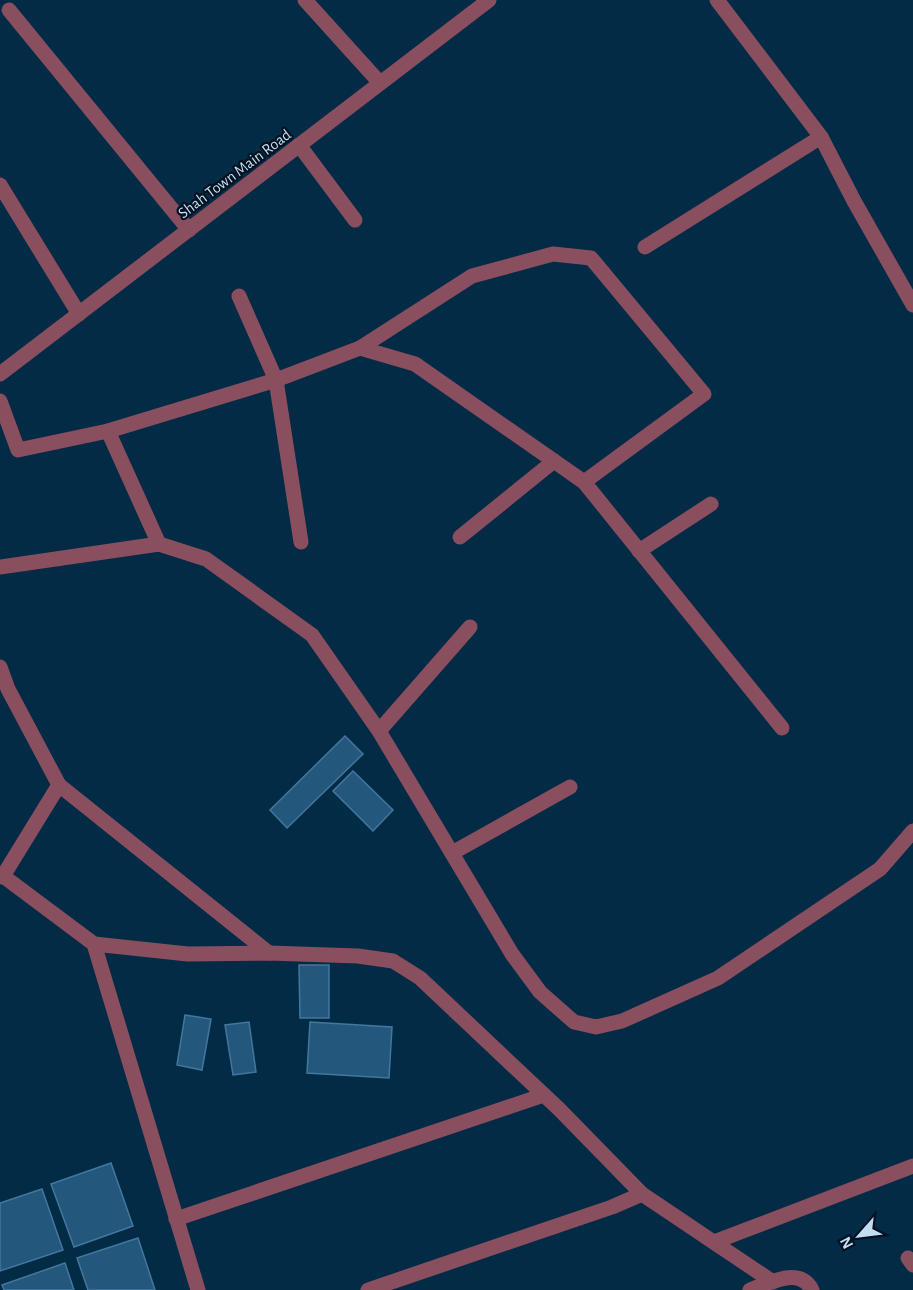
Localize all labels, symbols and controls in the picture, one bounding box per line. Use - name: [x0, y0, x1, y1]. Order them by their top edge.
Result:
- street label: Shah Town Main Road: [175, 126, 294, 221]
- north arrow: [829, 1206, 889, 1266]
- text: N: [837, 1234, 856, 1251]

